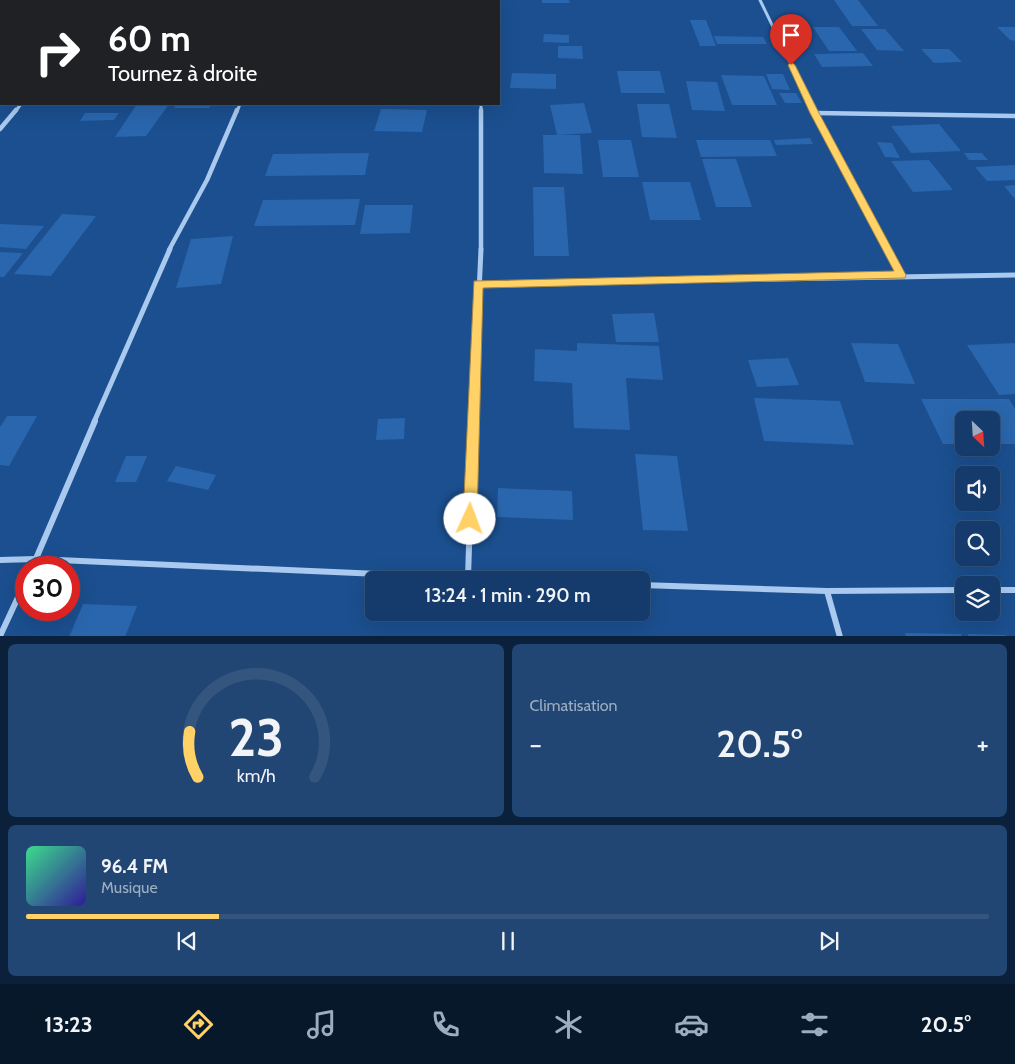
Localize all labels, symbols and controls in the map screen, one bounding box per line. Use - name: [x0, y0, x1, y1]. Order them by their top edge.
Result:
- pin: [770, 14, 812, 65]
- text: 60 m: [108, 17, 191, 60]
- icon: right: [25, 20, 90, 85]
- icon: arrive: [777, 21, 805, 49]
- text: Tournez à droite: [108, 60, 257, 87]
- north arrow: [955, 411, 1000, 456]
- map controls: [955, 411, 1000, 621]
- button: sound: [955, 466, 1000, 511]
- position arrow: [443, 492, 495, 544]
- button: search: [955, 521, 1000, 566]
- speed limit sign: 30: [15, 556, 80, 621]
- button: layers: [955, 576, 1000, 621]
- text: 13:24 · 1 min · 290 m: [425, 584, 591, 607]
- text: Climatisation: [530, 696, 618, 715]
- text: 23: [228, 706, 284, 769]
- text: 20.5°: [716, 720, 802, 767]
- text: −: [530, 727, 542, 761]
- text: +: [977, 727, 989, 761]
- text: km/h: [236, 765, 275, 786]
- text: 96.4 FM: [101, 855, 168, 878]
- text: Musique: [101, 878, 158, 897]
- icon: previous: [173, 927, 201, 955]
- icon: pause: [494, 927, 522, 955]
- icon: next: [815, 927, 843, 955]
- icon: directions: [181, 1007, 216, 1042]
- icon: music: [304, 1007, 339, 1042]
- icon: phone: [428, 1007, 463, 1042]
- icon: climate: [551, 1007, 586, 1042]
- icon: car: [674, 1007, 709, 1042]
- icon: filters: [797, 1007, 832, 1042]
- text: 13:23: [44, 1011, 93, 1038]
- text: 20.5°: [921, 1011, 971, 1038]

